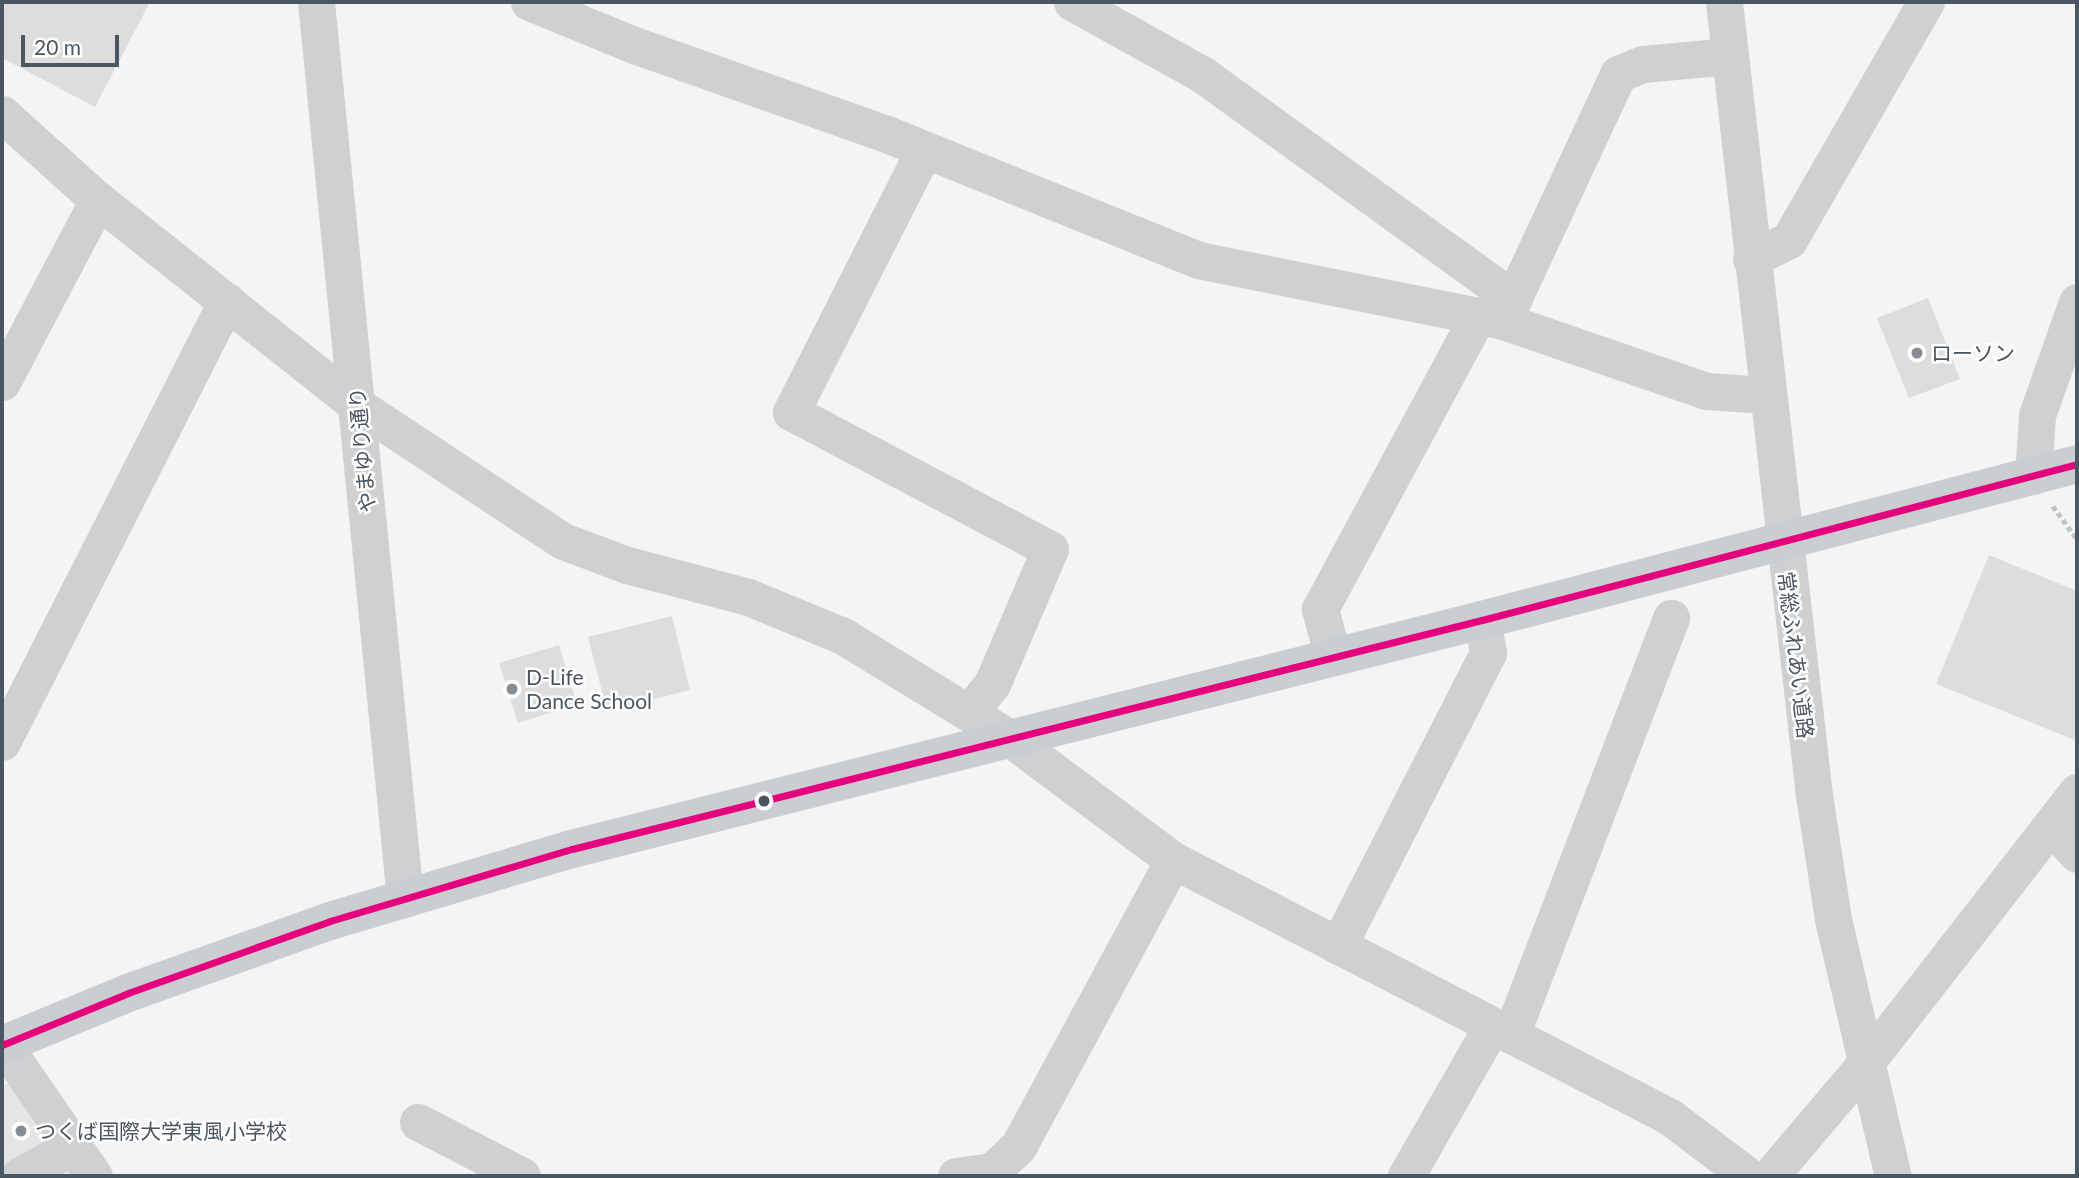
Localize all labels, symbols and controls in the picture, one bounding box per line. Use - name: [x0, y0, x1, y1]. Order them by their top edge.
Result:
- scale bar: [24, 21, 122, 65]
- text: 20 m: [34, 34, 81, 59]
- place label: ローソン: [1931, 340, 2015, 366]
- marker: ローソン: [1909, 345, 1925, 361]
- street label: やまゆり通り: [344, 386, 380, 514]
- street label: 常総ふれあい道路: [1773, 570, 1819, 740]
- place label: D-Life Dance School: [526, 664, 652, 714]
- marker: D-Life Dance School: [504, 681, 520, 697]
- unlabelled marker: [757, 794, 771, 808]
- place label: つくば国際大学東風小学校: [35, 1118, 287, 1144]
- marker: つくば国際大学東風小学校: [13, 1123, 29, 1139]

